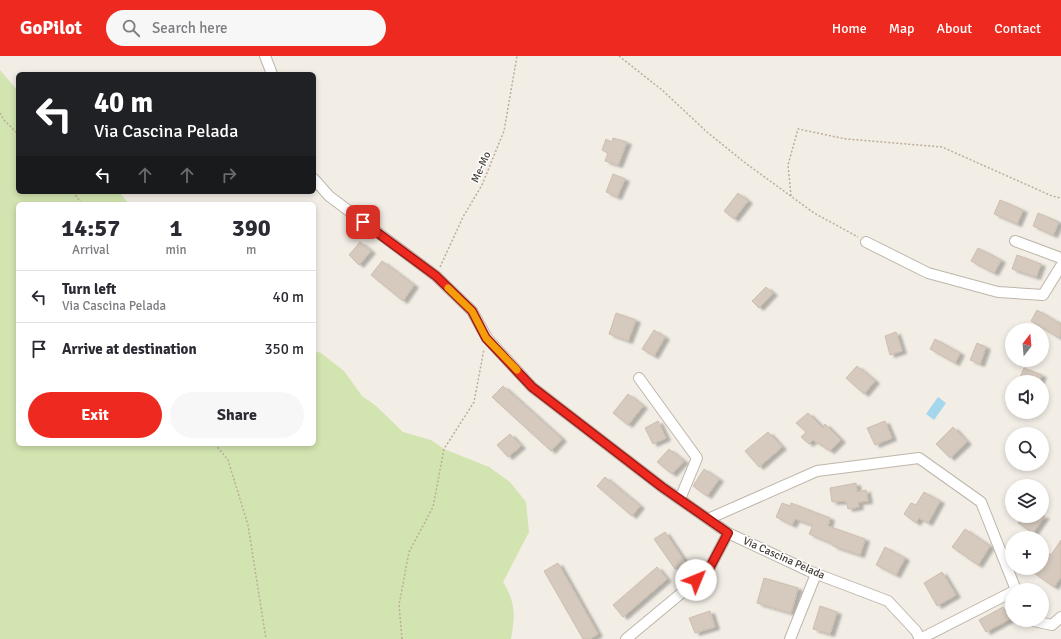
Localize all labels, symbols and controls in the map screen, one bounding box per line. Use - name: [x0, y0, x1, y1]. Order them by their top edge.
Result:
- search box: [106, 10, 386, 46]
- text: GoPilot: [20, 16, 82, 40]
- icon: search: [120, 17, 142, 39]
- text: Search here: [152, 19, 228, 37]
- text: Home: [832, 20, 867, 37]
- text: Map: [889, 20, 914, 37]
- text: About: [936, 20, 972, 37]
- text: Contact: [994, 20, 1041, 37]
- text: 40 m: [94, 86, 153, 120]
- icon: left: [28, 88, 80, 140]
- text: Via Cascina Pelada: [94, 120, 238, 142]
- street label: Me-Mo: [468, 149, 494, 185]
- icon: left: [92, 164, 114, 186]
- icon: ahead: [134, 164, 156, 186]
- icon: ahead: [176, 164, 198, 186]
- icon: right: [218, 164, 240, 186]
- pin: [346, 205, 380, 239]
- icon: arrive: [352, 211, 374, 233]
- text: 14:57: [61, 213, 120, 243]
- text: 1: [170, 213, 182, 243]
- text: 390: [232, 213, 271, 243]
- text: Arrival: [72, 242, 109, 258]
- text: min: [166, 242, 187, 258]
- text: m: [246, 242, 256, 258]
- text: Turn left: [62, 280, 116, 298]
- icon: left: [28, 286, 50, 308]
- text: 40 m: [273, 288, 304, 306]
- text: Via Cascina Pelada: [62, 298, 166, 314]
- north arrow: [1005, 323, 1049, 367]
- map controls: [1005, 323, 1049, 627]
- icon: arrive: [28, 338, 50, 360]
- text: Arrive at destination: [62, 340, 197, 358]
- text: 350 m: [264, 340, 304, 358]
- button: sound: [1005, 375, 1049, 419]
- button: Exit: [28, 392, 162, 438]
- button: Share: [170, 392, 304, 438]
- button: search: [1005, 427, 1049, 471]
- button: layers: [1005, 479, 1049, 523]
- button: +: [1005, 531, 1049, 575]
- street label: Via Cascina Pelada: [741, 534, 827, 582]
- position arrow: [675, 559, 717, 601]
- button: −: [1005, 583, 1049, 627]

